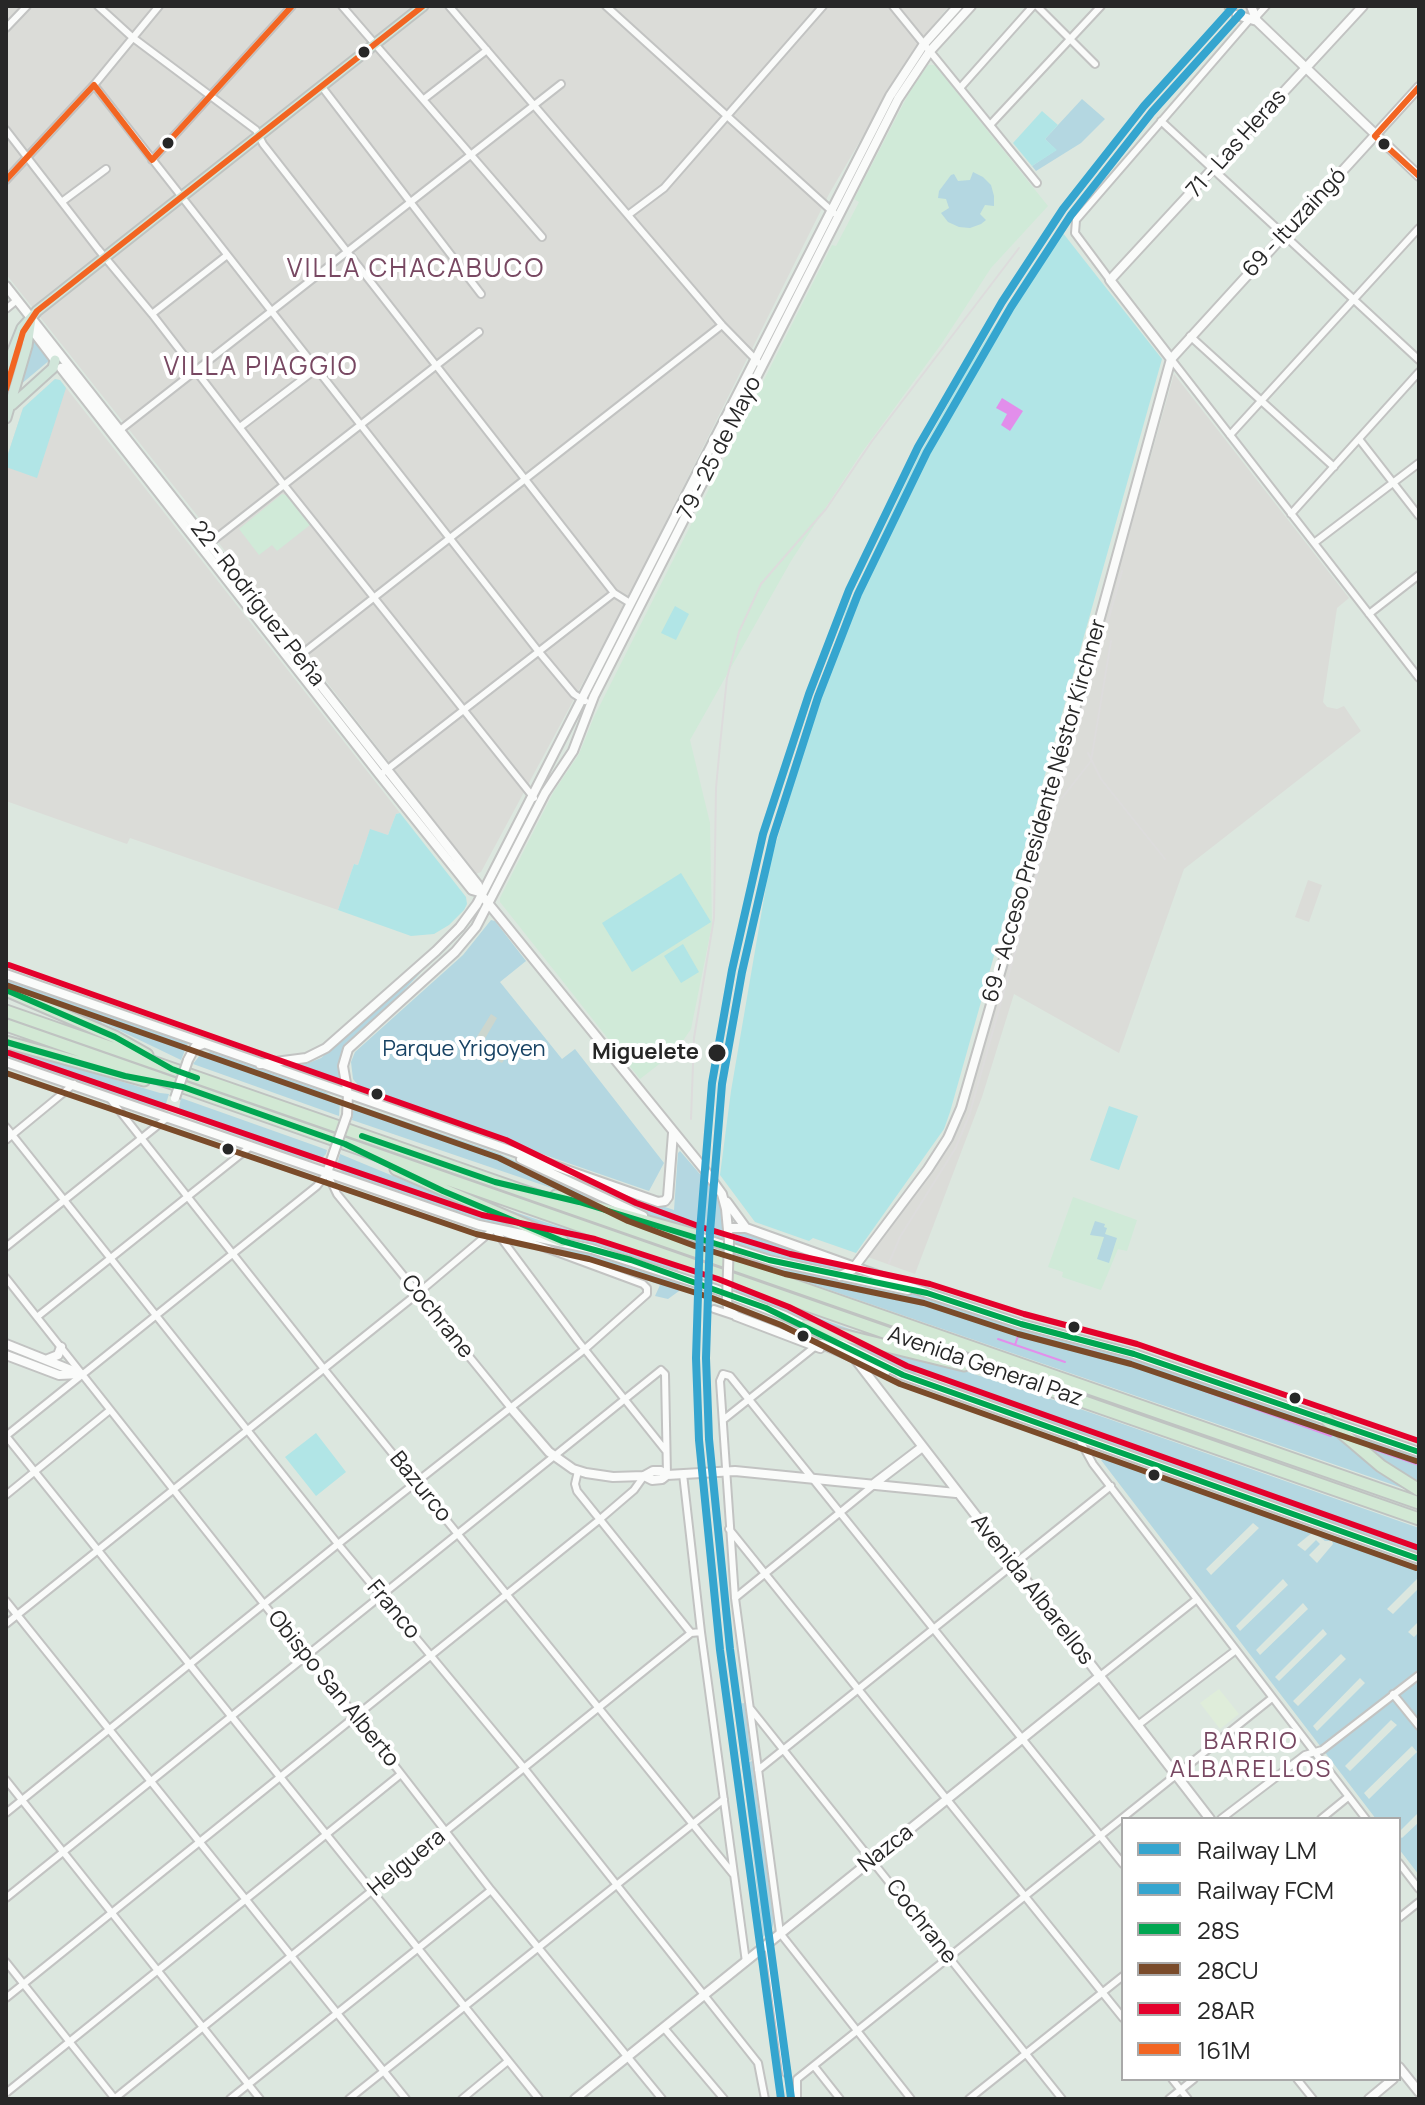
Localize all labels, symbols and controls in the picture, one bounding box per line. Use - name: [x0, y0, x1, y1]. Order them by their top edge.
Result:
- unlabelled marker: [356, 44, 372, 60]
- street label: 71 - Las Heras: [1182, 85, 1292, 203]
- unlabelled marker: [160, 135, 176, 151]
- unlabelled marker: [1376, 136, 1392, 152]
- street label: 69 - Ituzaingó: [1238, 163, 1352, 283]
- district label: VILLA CHACABUCO: [287, 254, 545, 286]
- district label: VILLA PIAGGIO: [163, 352, 359, 384]
- street label: 79 - 25 de Mayo: [673, 372, 767, 524]
- street label: 22 - Rodríguez Peña: [184, 516, 330, 692]
- street label: 69 - Acceso Presidente Néstor Kirchner: [978, 616, 1112, 1006]
- park label: Parque Yrigoyen: [382, 1037, 546, 1063]
- place label: Miguelete: [592, 1040, 699, 1066]
- marker: Miguelete: [706, 1042, 728, 1064]
- unlabelled marker: [369, 1086, 385, 1102]
- unlabelled marker: [220, 1141, 236, 1157]
- street label: Cochrane: [395, 1270, 479, 1364]
- unlabelled marker: [1066, 1319, 1082, 1335]
- street label: Avenida General Paz: [884, 1321, 1086, 1413]
- unlabelled marker: [795, 1328, 811, 1344]
- unlabelled marker: [1287, 1390, 1303, 1406]
- street label: Bazurco: [384, 1446, 456, 1528]
- unlabelled marker: [1146, 1467, 1162, 1483]
- street label: Avenida Albarellos: [965, 1509, 1099, 1671]
- street label: Franco: [361, 1575, 425, 1645]
- street label: Obispo San Alberto: [262, 1605, 404, 1773]
- district label: BARRIO ALBARELLOS: [1170, 1728, 1332, 1784]
- legend: [1121, 1817, 1401, 2081]
- street label: Nazca: [853, 1819, 919, 1879]
- street label: Helguera: [363, 1824, 451, 1902]
- text: Railway LM: [1197, 1833, 1317, 1866]
- text: Railway FCM: [1197, 1873, 1334, 1906]
- street label: Cochrane: [880, 1875, 962, 1969]
- text: 28S: [1197, 1913, 1239, 1946]
- text: 28CU: [1197, 1953, 1259, 1986]
- text: 28AR: [1197, 1993, 1255, 2026]
- text: 161M: [1197, 2033, 1250, 2066]

